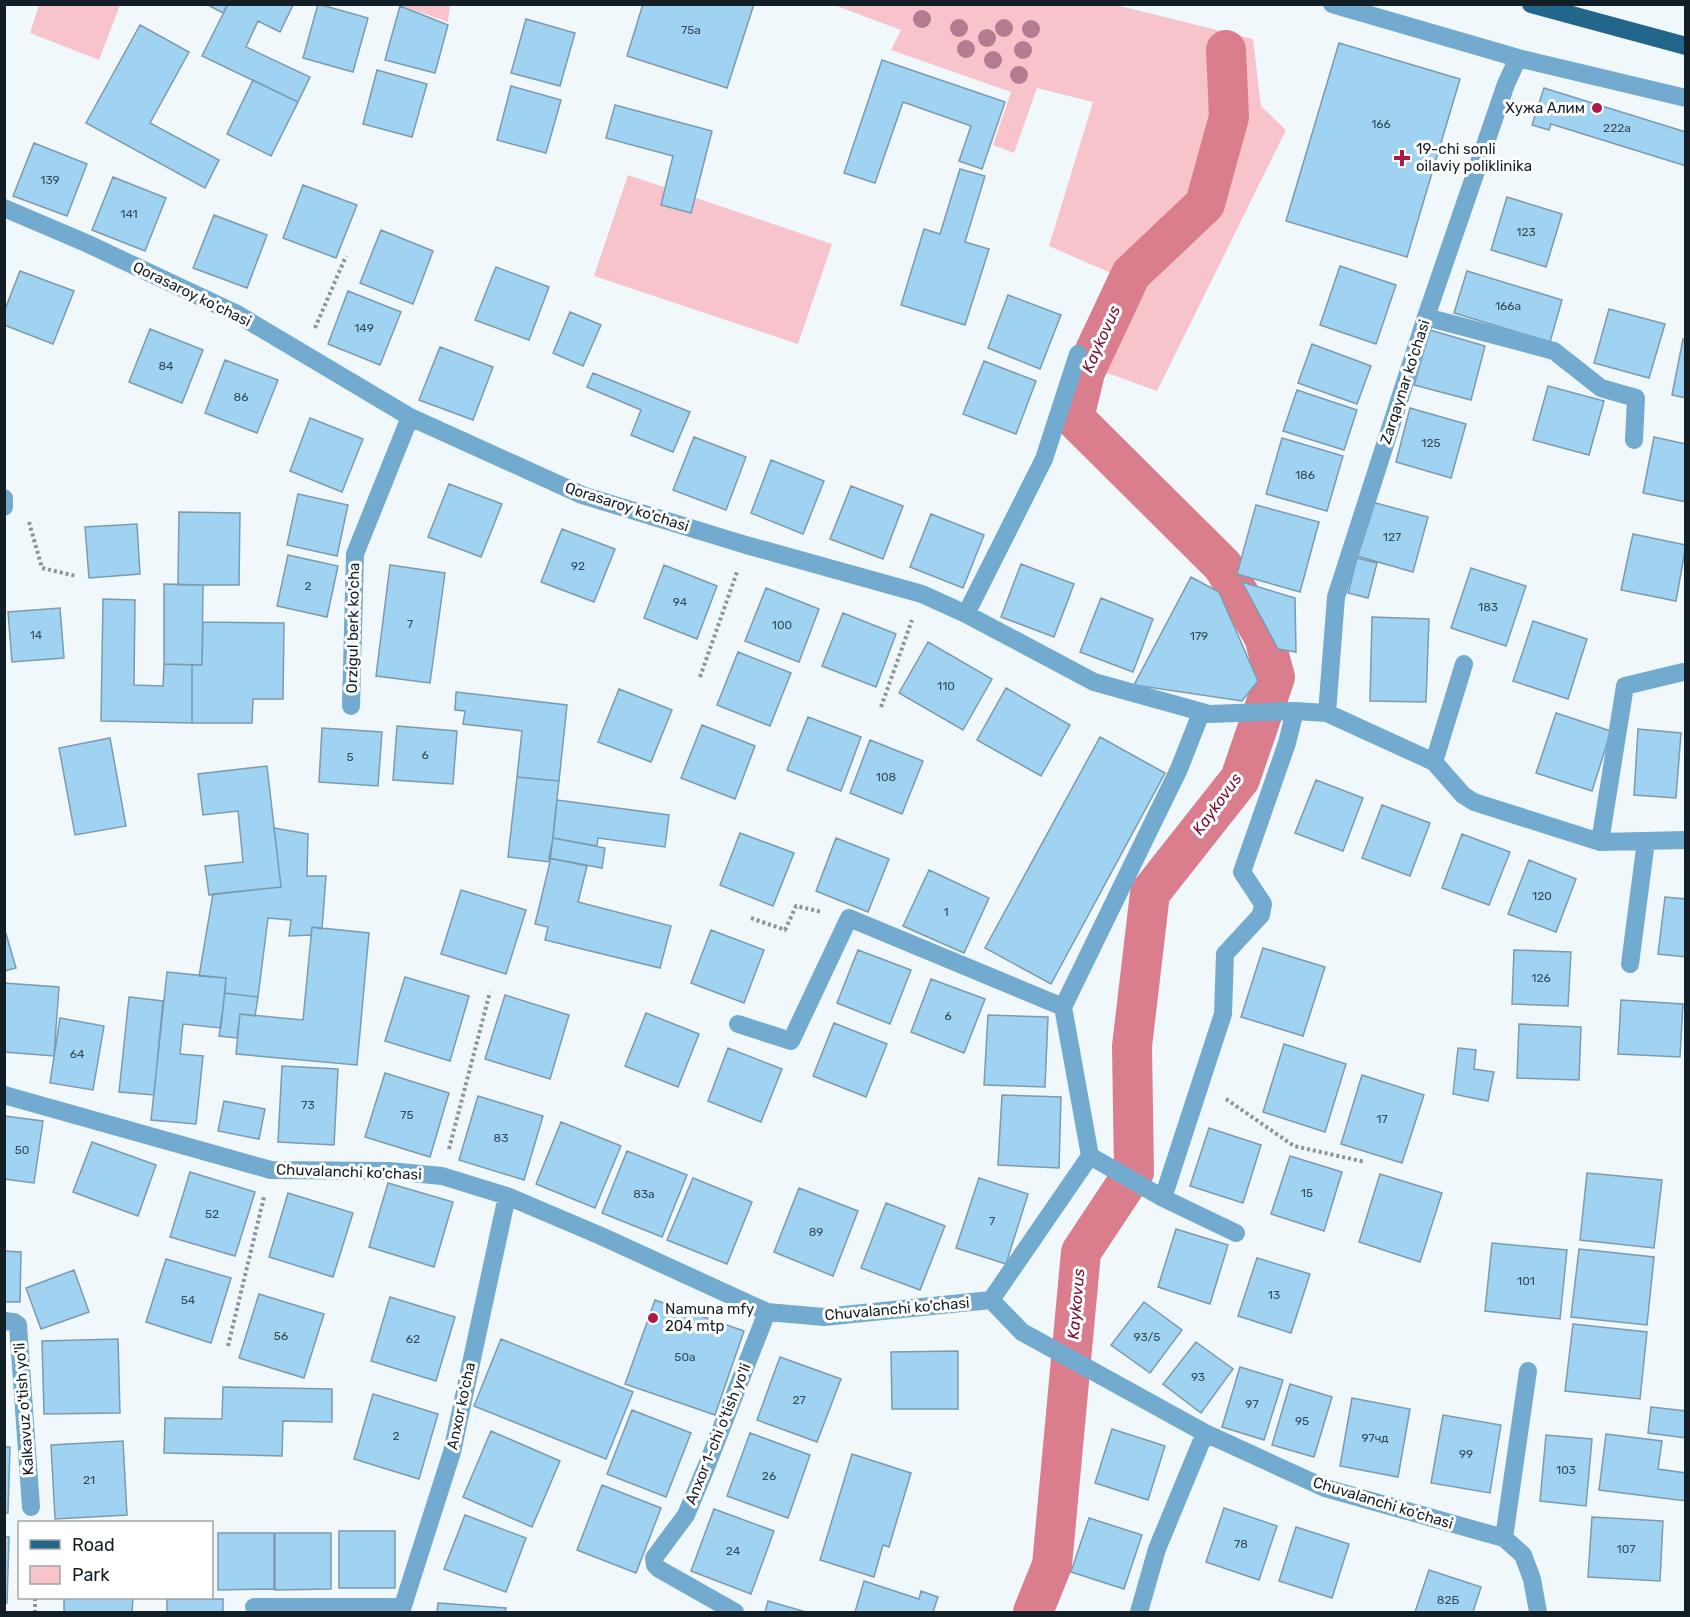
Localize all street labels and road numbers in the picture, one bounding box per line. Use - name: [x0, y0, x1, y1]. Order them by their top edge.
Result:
- street label: Qorasaroy ko'chasi: [130, 258, 254, 330]
- street label: Zarqaynar ko'chasi: [1376, 317, 1434, 447]
- street label: Qorasaroy ko'chasi: [563, 478, 691, 536]
- street label: Orzigul berk ko'cha: [343, 562, 363, 694]
- street label: Chuvalanchi ko'chasi: [276, 1160, 422, 1184]
- street label: Chuvalanchi ko'chasi: [824, 1294, 970, 1324]
- street label: Kalkavuz o'tish yo'li: [10, 1342, 38, 1476]
- street label: Anxor ko'cha: [443, 1361, 479, 1451]
- street label: Anxor 1-chi o'tish yo'li: [681, 1361, 755, 1507]
- street label: Chuvalanchi ko'chasi: [1311, 1473, 1455, 1533]

